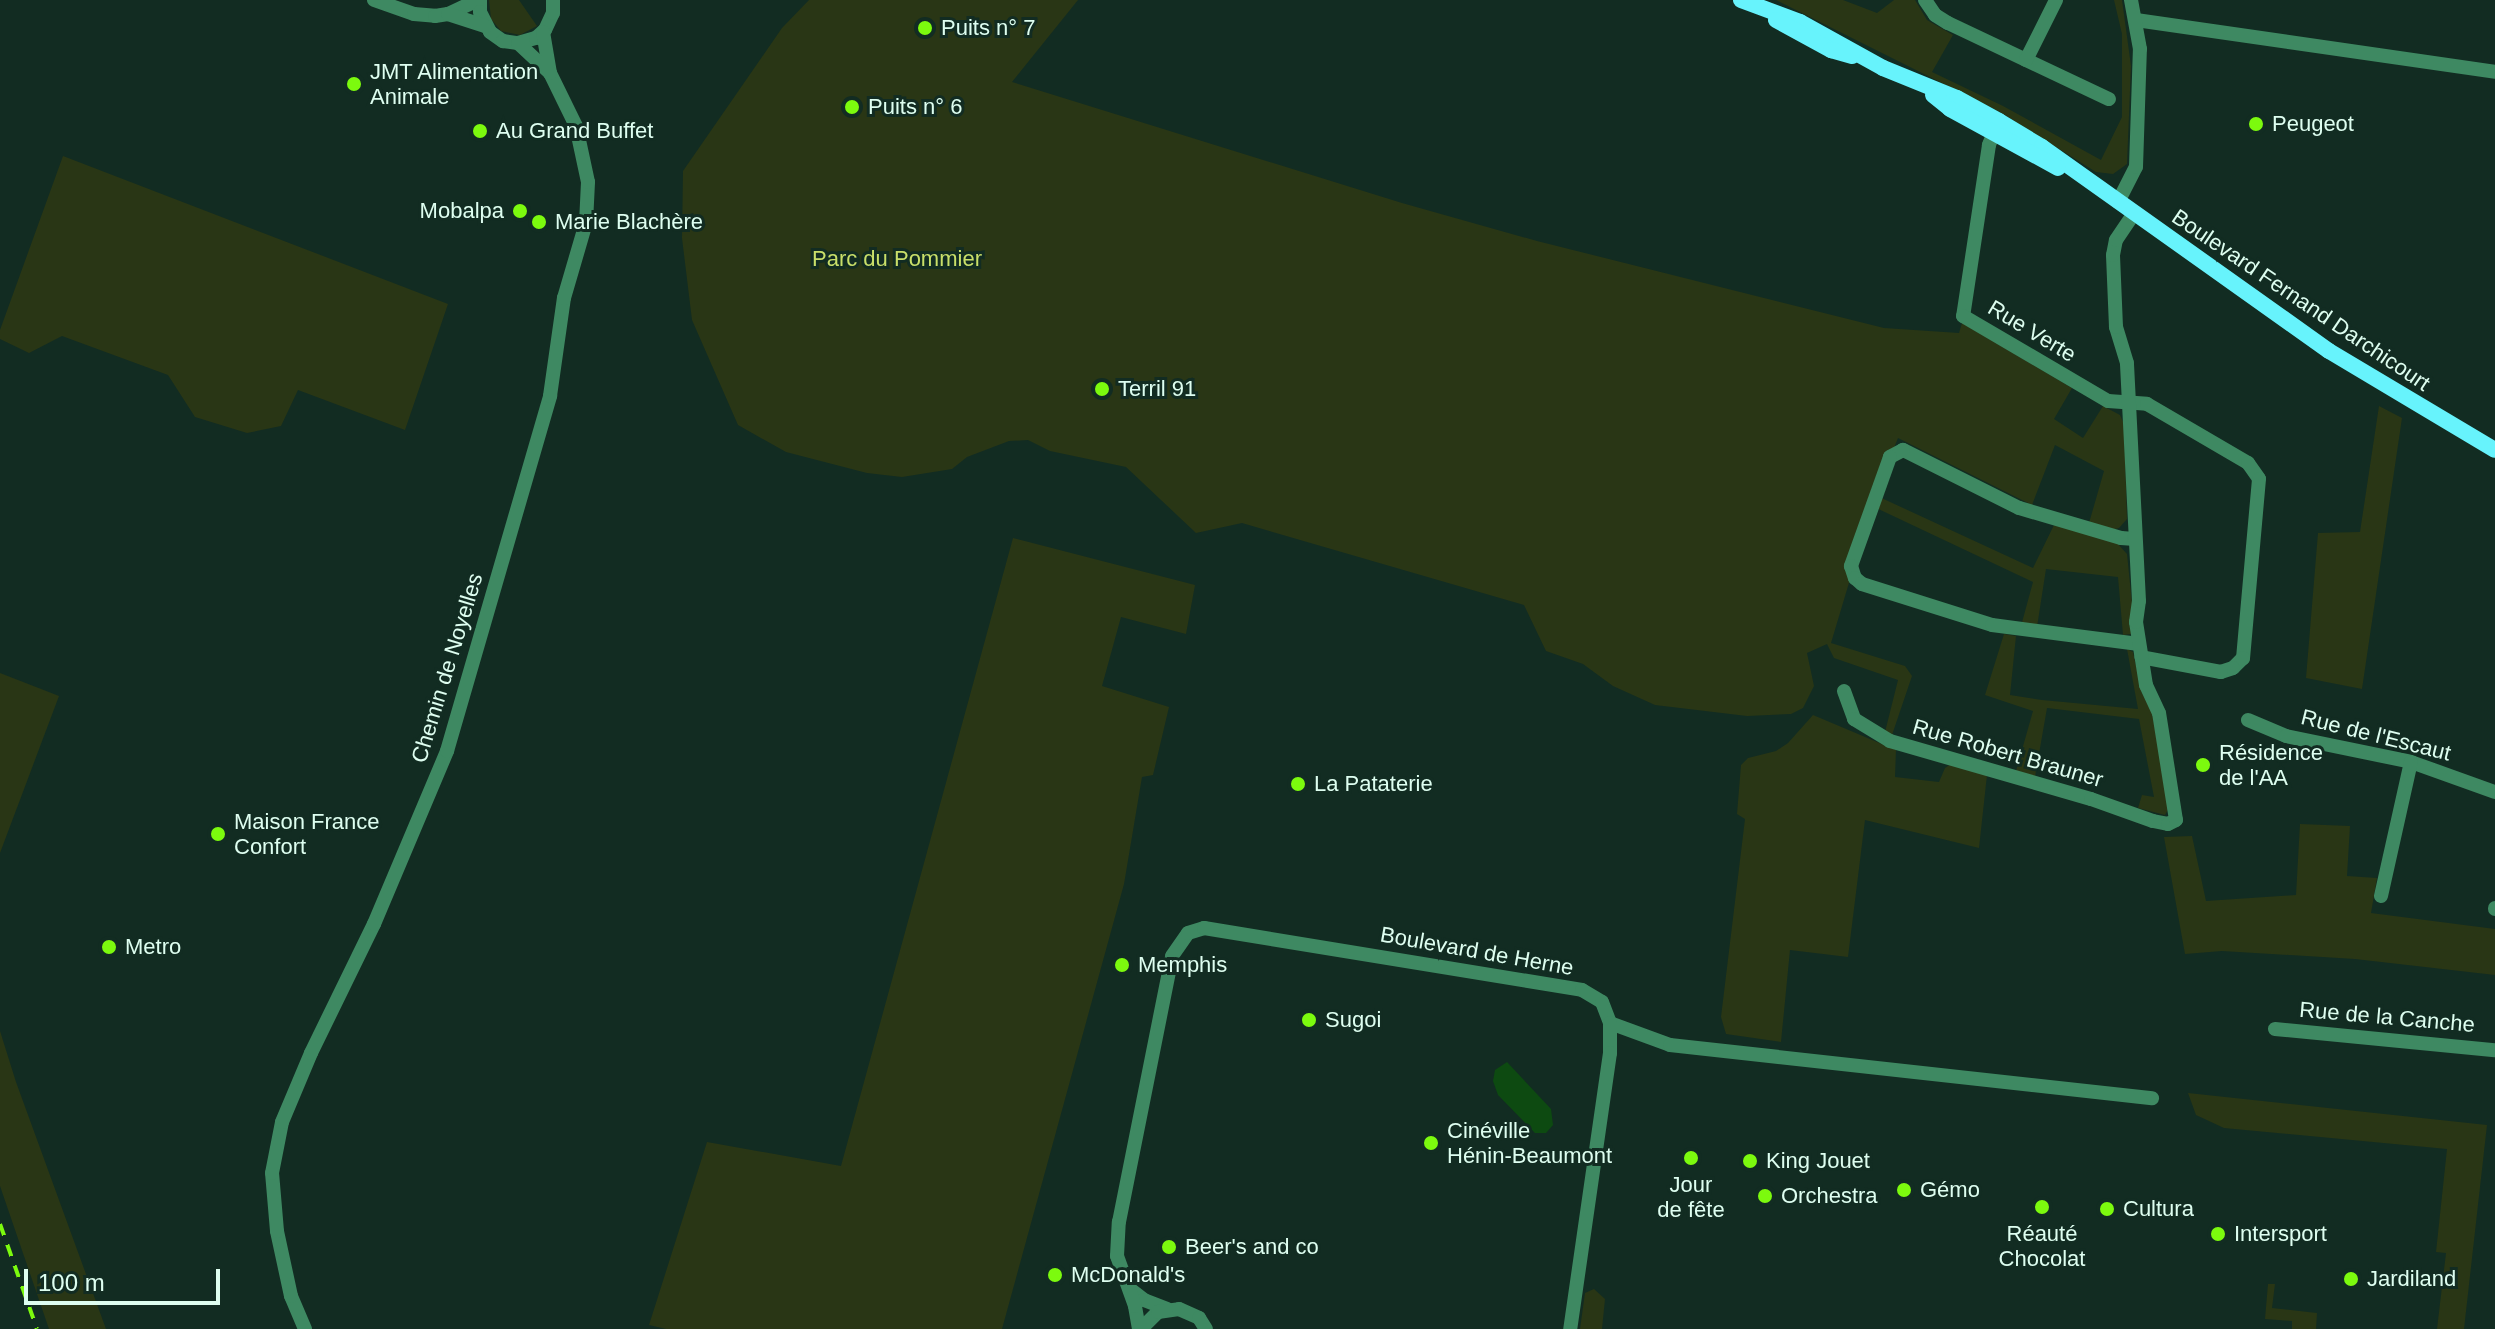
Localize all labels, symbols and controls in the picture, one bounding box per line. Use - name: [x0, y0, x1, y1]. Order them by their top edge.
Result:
- place label: Puits n° 7: [941, 15, 1035, 41]
- marker: Puits n° 7: [916, 19, 934, 37]
- place label: JMT Alimentation Animale: [370, 58, 540, 110]
- marker: JMT Alimentation Animale: [345, 75, 363, 93]
- place label: Puits n° 6: [868, 94, 962, 120]
- marker: Puits n° 6: [843, 98, 861, 116]
- place label: Peugeot: [2272, 111, 2354, 137]
- marker: Peugeot: [2247, 115, 2265, 133]
- place label: Au Grand Buffet: [496, 118, 653, 144]
- marker: Au Grand Buffet: [471, 122, 489, 140]
- place label: Mobalpa: [420, 198, 504, 224]
- marker: Mobalpa: [511, 202, 529, 220]
- street label: Boulevard Fernand Darchicourt: [2167, 204, 2435, 396]
- place label: Marie Blachère: [555, 209, 703, 235]
- marker: Marie Blachère: [530, 213, 548, 231]
- park label: Parc du Pommier: [812, 246, 982, 272]
- street label: Rue Verte: [1983, 294, 2081, 368]
- place label: Terril 91: [1118, 376, 1196, 402]
- marker: Terril 91: [1093, 380, 1111, 398]
- street label: Chemin de Noyelles: [406, 570, 488, 766]
- street label: Rue de l'Escaut: [2298, 704, 2454, 766]
- street label: Rue Robert Brauner: [1910, 713, 2106, 793]
- place label: Résidence de l'AA: [2219, 739, 2323, 790]
- marker: Résidence de l'AA: [2194, 756, 2212, 774]
- place label: La Pataterie: [1314, 771, 1433, 797]
- marker: La Pataterie: [1289, 775, 1307, 793]
- place label: Maison France Confort: [234, 808, 380, 860]
- marker: Maison France Confort: [209, 825, 227, 843]
- street label: Boulevard de Herne: [1378, 921, 1576, 981]
- place label: Metro: [125, 934, 181, 960]
- marker: Metro: [100, 938, 118, 956]
- place label: Memphis: [1138, 952, 1227, 978]
- marker: Memphis: [1113, 956, 1131, 974]
- street label: Rue de la Canche: [2298, 996, 2476, 1038]
- place label: Sugoi: [1325, 1007, 1381, 1033]
- marker: Sugoi: [1300, 1011, 1318, 1029]
- place label: Cinéville Hénin-Beaumont: [1447, 1117, 1612, 1168]
- marker: Cinéville Hénin-Beaumont: [1422, 1134, 1440, 1152]
- place label: King Jouet: [1766, 1148, 1870, 1174]
- marker: Jour de fête: [1682, 1149, 1700, 1167]
- marker: King Jouet: [1741, 1152, 1759, 1170]
- place label: Jour de fête: [1657, 1171, 1725, 1222]
- place label: Gémo: [1920, 1177, 1980, 1203]
- marker: Gémo: [1895, 1181, 1913, 1199]
- place label: Orchestra: [1781, 1183, 1878, 1209]
- marker: Orchestra: [1756, 1187, 1774, 1205]
- place label: Cultura: [2123, 1196, 2194, 1222]
- marker: Réauté Chocolat: [2033, 1198, 2051, 1216]
- marker: Cultura: [2098, 1200, 2116, 1218]
- place label: Réauté Chocolat: [1999, 1220, 2085, 1272]
- place label: Intersport: [2234, 1221, 2327, 1247]
- marker: Intersport: [2209, 1225, 2227, 1243]
- place label: Beer's and co: [1185, 1234, 1319, 1260]
- marker: Beer's and co: [1160, 1238, 1178, 1256]
- scale bar: [28, 1253, 224, 1303]
- place label: McDonald's: [1071, 1262, 1185, 1288]
- marker: McDonald's: [1046, 1266, 1064, 1284]
- place label: Jardiland: [2367, 1266, 2456, 1292]
- text: 100 m: [38, 1269, 105, 1296]
- marker: Jardiland: [2342, 1270, 2360, 1288]

